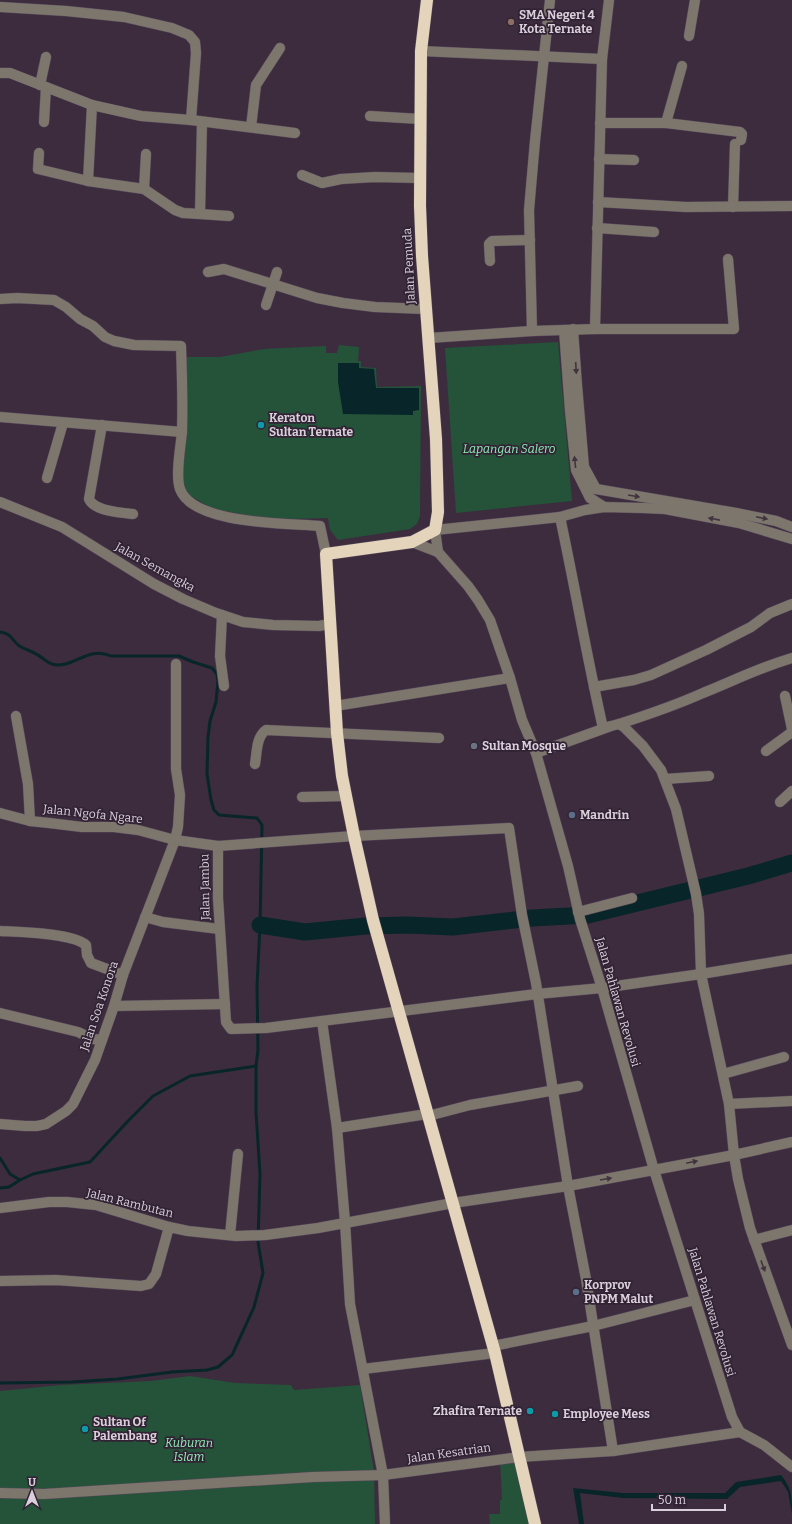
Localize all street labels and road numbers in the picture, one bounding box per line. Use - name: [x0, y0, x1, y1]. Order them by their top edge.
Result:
- street label: Jalan Pemuda: [400, 227, 418, 305]
- street label: Jalan Semangka: [112, 539, 198, 595]
- street label: Jalan Ngofa Ngare: [42, 802, 143, 826]
- street label: Jalan Jambu: [197, 853, 213, 921]
- street label: Jalan Pahlawan Revolusi: [593, 935, 643, 1069]
- street label: Jalan Soa Konora: [77, 959, 121, 1054]
- street label: Jalan Rambutan: [84, 1185, 175, 1221]
- street label: Jalan Pahlawan Revolusi: [685, 1245, 738, 1378]
- street label: Jalan Kesatrian: [405, 1440, 492, 1466]

